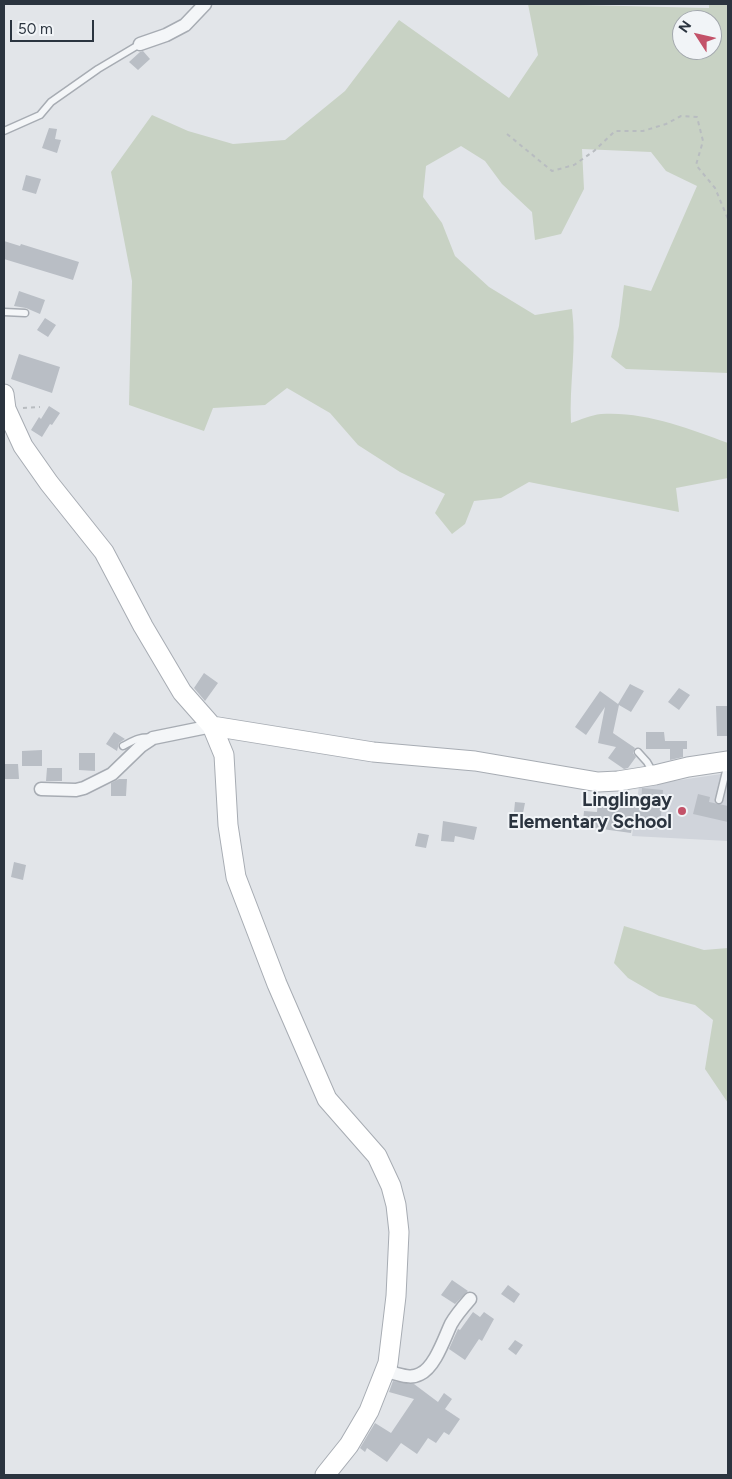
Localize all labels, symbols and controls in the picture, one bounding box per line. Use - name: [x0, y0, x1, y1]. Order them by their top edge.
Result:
- scale bar: [12, 10, 96, 42]
- north arrow: [672, 10, 722, 60]
- text: N: [675, 17, 695, 36]
- text: 50 m: [18, 20, 53, 38]
- place label: Linglingay Elementary School: [508, 789, 672, 833]
- marker: Linglingay Elementary School: [676, 805, 688, 817]

